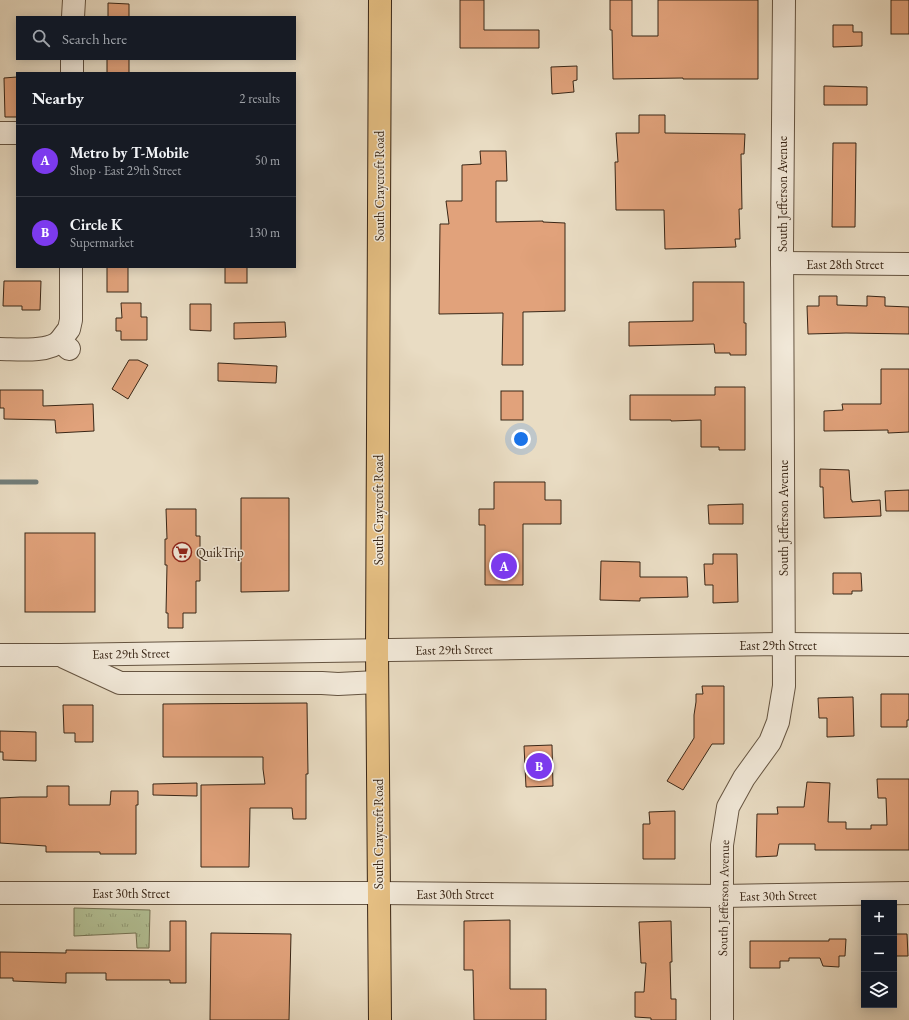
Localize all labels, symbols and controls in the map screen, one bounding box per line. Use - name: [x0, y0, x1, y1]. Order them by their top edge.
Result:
- search box: [16, 16, 296, 60]
- icon: search: [30, 27, 52, 49]
- text: Search here: [62, 29, 127, 48]
- text: Nearby: [32, 87, 84, 109]
- text: 2 results: [239, 90, 280, 107]
- street label: South Craycroft Road: [371, 130, 388, 241]
- street label: South Jefferson Avenue: [774, 136, 791, 252]
- text: Metro by T-Mobile: [70, 143, 189, 162]
- text: A: [40, 152, 50, 169]
- text: 50 m: [255, 152, 280, 169]
- text: Shop · East 29th Street: [70, 162, 181, 179]
- text: Circle K: [70, 215, 122, 234]
- text: B: [41, 224, 49, 241]
- text: 130 m: [249, 224, 280, 241]
- text: Supermarket: [70, 234, 134, 251]
- street label: East 28th Street: [806, 256, 884, 273]
- your location: [511, 429, 531, 449]
- street label: South Craycroft Road: [370, 454, 387, 565]
- street label: South Jefferson Avenue: [775, 460, 792, 576]
- supermarket icon: QuikTrip: [171, 541, 193, 563]
- place label: QuikTrip: [196, 544, 244, 561]
- pin: A: [491, 551, 517, 581]
- street label: East 29th Street: [739, 637, 817, 654]
- street label: East 29th Street: [415, 640, 493, 659]
- street label: East 29th Street: [92, 644, 170, 663]
- pin: B: [526, 751, 552, 781]
- street label: South Craycroft Road: [370, 778, 387, 889]
- street label: South Jefferson Avenue: [714, 840, 733, 956]
- street label: East 30th Street: [92, 885, 170, 902]
- street label: East 30th Street: [416, 886, 494, 903]
- street label: East 30th Street: [739, 886, 817, 905]
- map controls: [861, 900, 897, 1008]
- button: +: [861, 900, 897, 936]
- button: −: [861, 936, 897, 972]
- button: layers: [861, 972, 897, 1008]

